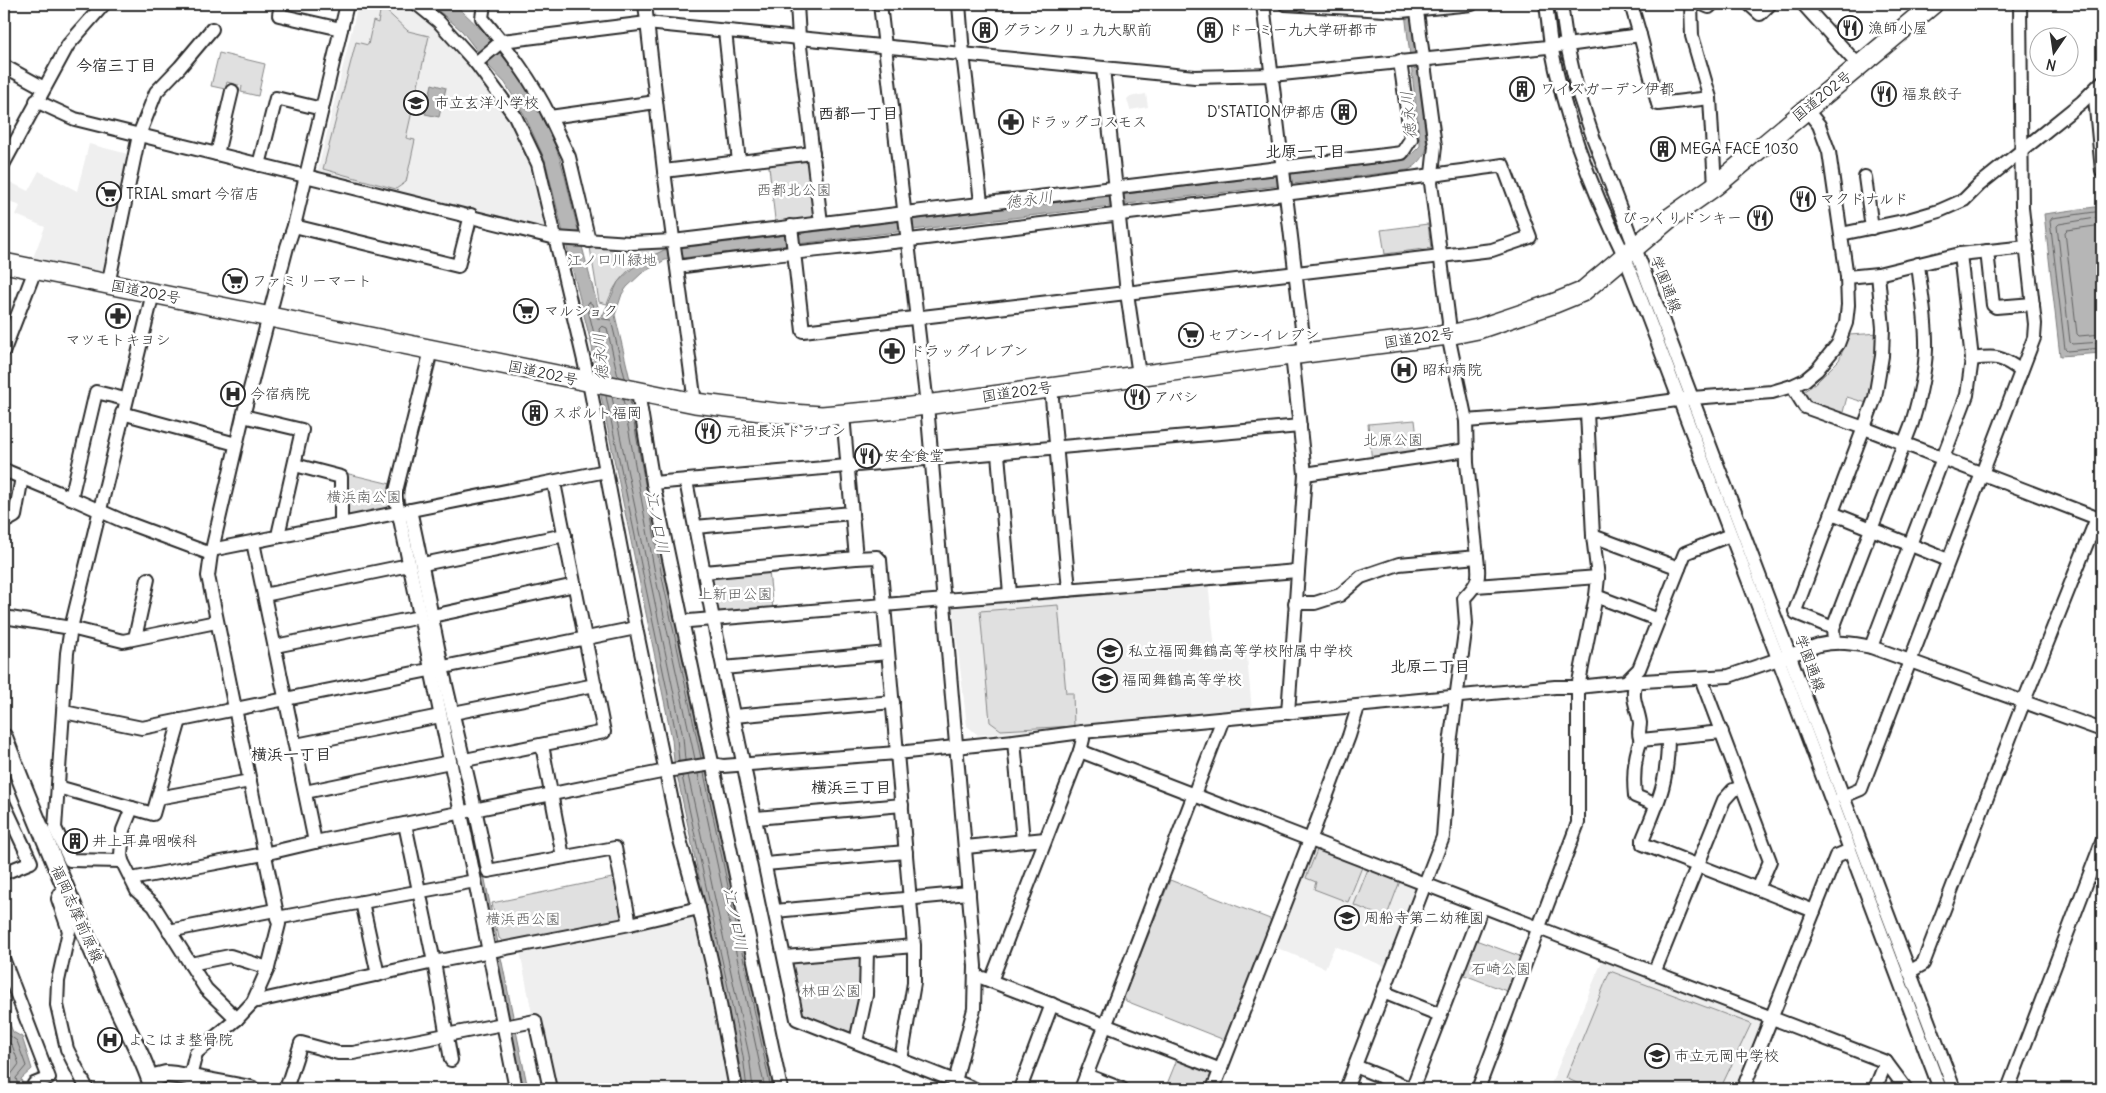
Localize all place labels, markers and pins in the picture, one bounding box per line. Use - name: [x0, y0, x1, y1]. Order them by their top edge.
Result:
- restaurant icon: 漁師小屋: [1837, 15, 1863, 41]
- building icon: グランクリュ九大駅前: [972, 17, 998, 43]
- building icon: ドーミー九大学研都市: [1197, 17, 1223, 43]
- place label: 漁師小屋: [1868, 18, 1928, 37]
- place label: グランクリュ九大駅前: [1002, 20, 1152, 39]
- place label: ドーミー九大学研都市: [1228, 20, 1378, 39]
- building icon: ワイズガーデン伊都: [1509, 76, 1535, 102]
- place label: ワイズガーデン伊都: [1540, 79, 1674, 98]
- restaurant icon: 福泉餃子: [1871, 81, 1897, 107]
- place label: 福泉餃子: [1902, 84, 1962, 103]
- school or university icon: 市立玄洋小学校: [403, 90, 429, 116]
- place label: 市立玄洋小学校: [434, 93, 539, 112]
- building icon: D'STATION伊都店: [1331, 99, 1357, 125]
- place label: D'STATION伊都店: [1207, 102, 1326, 121]
- pharmacy icon: ドラッグコスモス: [998, 109, 1024, 135]
- place label: ドラッグコスモス: [1028, 112, 1147, 131]
- building icon: MEGA FACE 1030: [1650, 136, 1676, 162]
- place label: MEGA FACE 1030: [1680, 139, 1799, 158]
- supermarket icon: TRIAL smart 今宿店: [96, 181, 122, 207]
- place label: TRIAL smart 今宿店: [126, 184, 260, 203]
- restaurant icon: マクドナルド: [1790, 186, 1816, 212]
- place label: マクドナルド: [1820, 189, 1909, 208]
- restaurant icon: びっくりドンキー: [1747, 205, 1773, 231]
- place label: びっくりドンキー: [1622, 208, 1742, 227]
- supermarket icon: ファミリーマート: [222, 268, 248, 294]
- place label: ファミリーマート: [252, 271, 372, 290]
- supermarket icon: マルショク: [513, 298, 539, 324]
- place label: マルショク: [544, 301, 618, 320]
- pharmacy icon: マツモトキヨシ: [105, 303, 131, 329]
- supermarket icon: セブン-イレブン: [1178, 322, 1204, 348]
- place label: セブン-イレブン: [1208, 325, 1319, 344]
- place label: マツモトキヨシ: [65, 330, 171, 349]
- pharmacy icon: ドラッグイレブン: [879, 338, 905, 364]
- place label: ドラッグイレブン: [910, 341, 1028, 360]
- hospital icon: 昭和病院: [1391, 357, 1417, 383]
- place label: 昭和病院: [1422, 360, 1482, 379]
- hospital icon: 今宿病院: [220, 381, 246, 407]
- place label: 今宿病院: [250, 384, 310, 403]
- restaurant icon: アバシ: [1124, 384, 1150, 410]
- place label: アバシ: [1154, 387, 1198, 406]
- building icon: スポルト福岡: [522, 400, 548, 426]
- place label: スポルト福岡: [552, 403, 642, 422]
- restaurant icon: 元祖長浜ドラゴン: [695, 418, 721, 444]
- place label: 元祖長浜ドラゴン: [726, 421, 846, 440]
- restaurant icon: 安全食堂: [854, 443, 880, 469]
- place label: 安全食堂: [884, 446, 944, 465]
- school or university icon: 私立福岡舞鶴高等学校附属中学校: [1097, 638, 1123, 664]
- place label: 私立福岡舞鶴高等学校附属中学校: [1128, 641, 1353, 660]
- school or university icon: 福岡舞鶴高等学校: [1092, 667, 1118, 693]
- place label: 福岡舞鶴高等学校: [1122, 670, 1242, 689]
- building icon: 井上耳鼻咽喉科: [62, 828, 88, 854]
- place label: 井上耳鼻咽喉科: [92, 831, 197, 850]
- school or university icon: 周船寺第二幼稚園: [1334, 905, 1360, 931]
- place label: 周船寺第二幼稚園: [1364, 908, 1484, 927]
- hospital icon: よこはま整骨院: [97, 1027, 123, 1053]
- place label: よこはま整骨院: [128, 1030, 233, 1049]
- school or university icon: 市立元岡中学校: [1644, 1043, 1670, 1069]
- place label: 市立元岡中学校: [1674, 1046, 1779, 1065]

